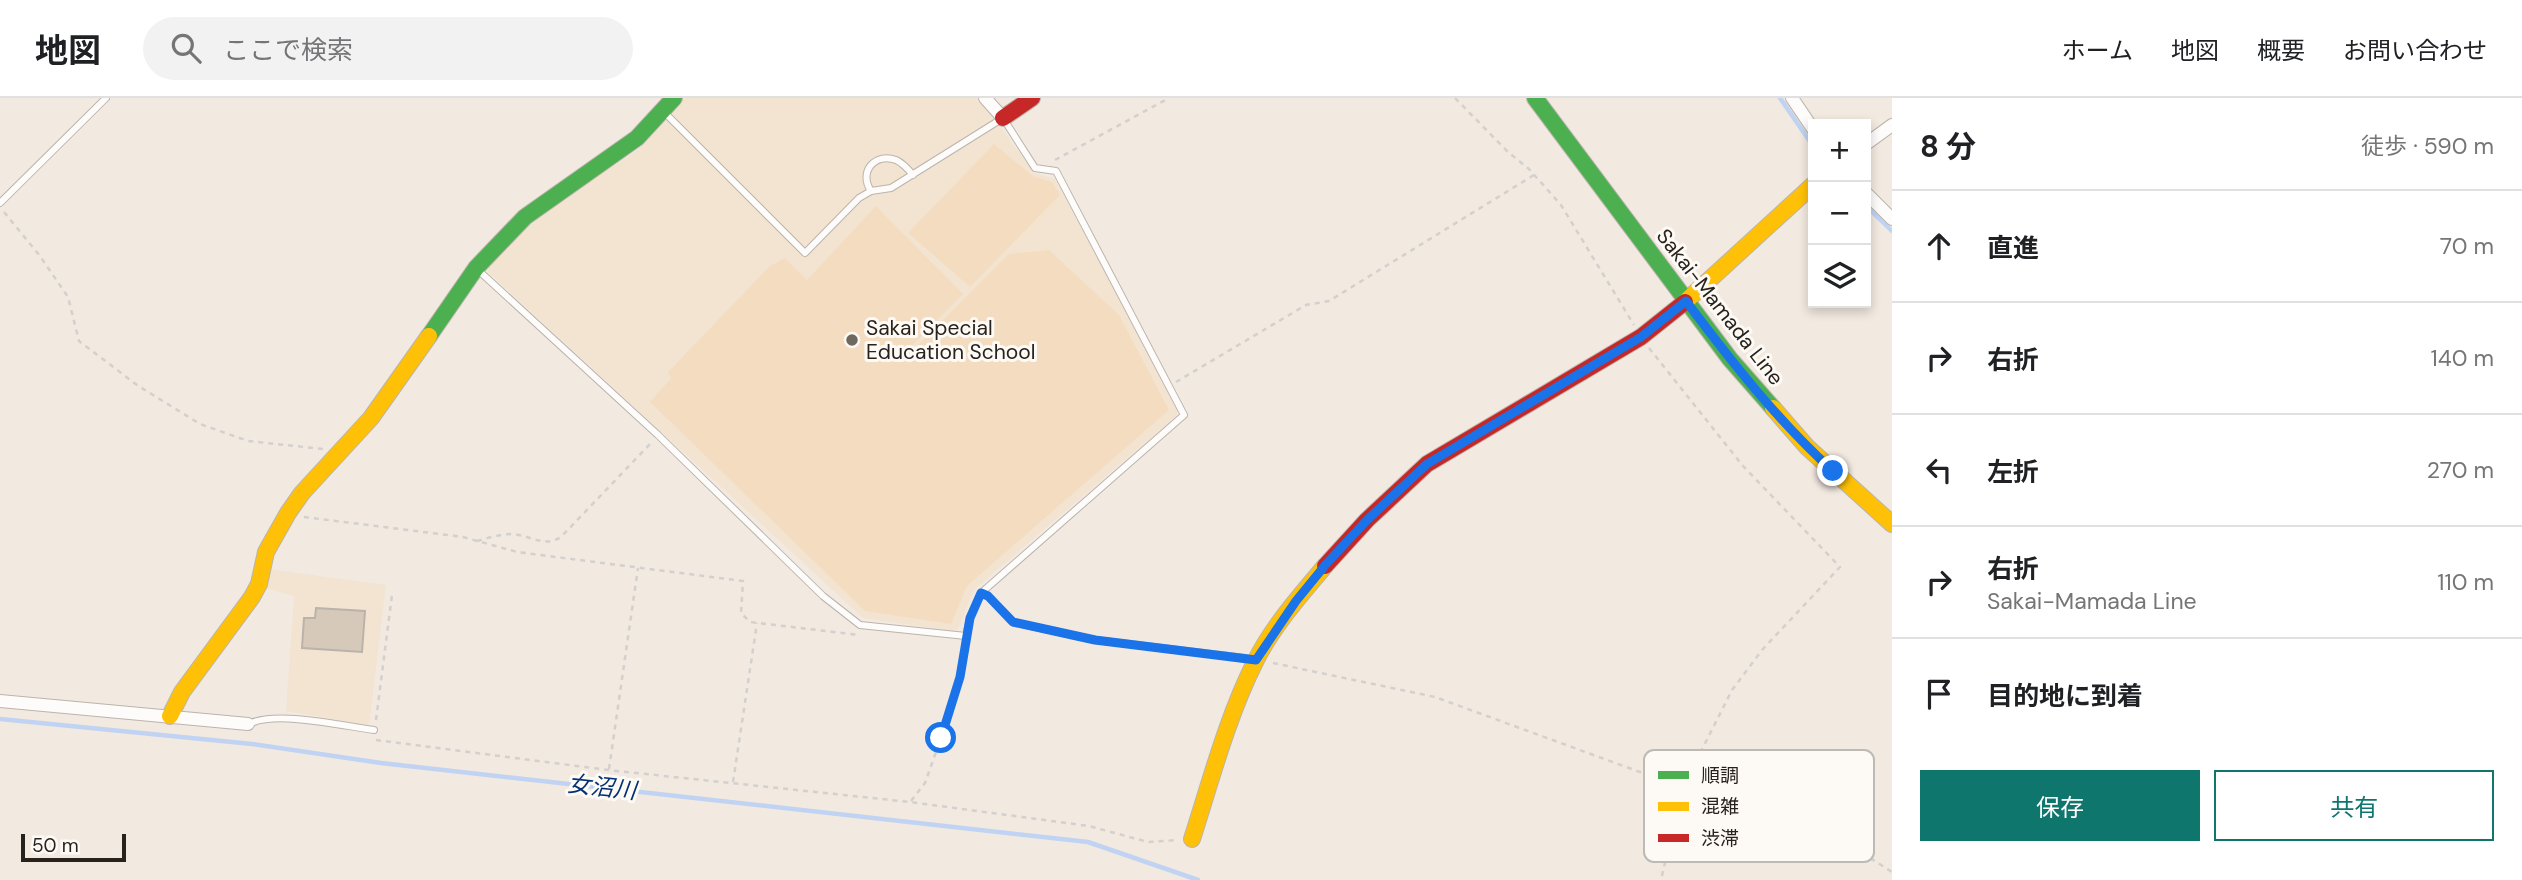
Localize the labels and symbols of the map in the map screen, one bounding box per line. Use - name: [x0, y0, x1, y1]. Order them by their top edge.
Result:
- street label: Sakai-Mamada Line: [1650, 223, 1790, 391]
- place label: Sakai Special Education School: [866, 314, 1035, 366]
- marker: Sakai Special Education School: [844, 332, 860, 348]
- route end: [1817, 455, 1848, 486]
- route start: [925, 722, 956, 753]
- legend: [1644, 750, 1874, 862]
- text: 順調: [1701, 763, 1739, 788]
- water label: 女沼川: [566, 768, 641, 806]
- text: 混雑: [1701, 794, 1739, 819]
- text: 渋滞: [1701, 826, 1739, 851]
- scale bar: [21, 831, 126, 863]

